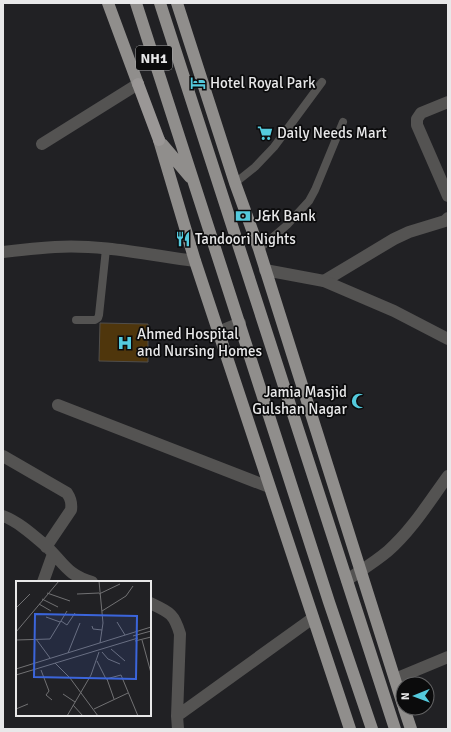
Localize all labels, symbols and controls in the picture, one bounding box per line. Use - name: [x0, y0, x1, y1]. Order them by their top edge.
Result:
- road number: NH1: [136, 46, 172, 70]
- hotel icon: Hotel Royal Park: [189, 74, 207, 92]
- place label: Hotel Royal Park: [210, 74, 316, 92]
- supermarket icon: Daily Needs Mart: [256, 124, 274, 142]
- place label: Daily Needs Mart: [277, 124, 387, 142]
- bank icon: J&K Bank: [234, 207, 252, 225]
- place label: J&K Bank: [255, 207, 316, 225]
- restaurant icon: Tandoori Nights: [174, 230, 192, 248]
- place label: Tandoori Nights: [195, 230, 296, 248]
- place label: Ahmed Hospital and Nursing Homes: [137, 325, 262, 360]
- hospital icon: Ahmed Hospital and Nursing Homes: [116, 334, 134, 352]
- place label: Jamia Masjid Gulshan Nagar: [252, 383, 347, 418]
- mosque icon: Jamia Masjid Gulshan Nagar: [350, 392, 368, 410]
- inset map: [16, 581, 151, 716]
- north arrow: [395, 676, 435, 716]
- text: N: [399, 692, 412, 700]

